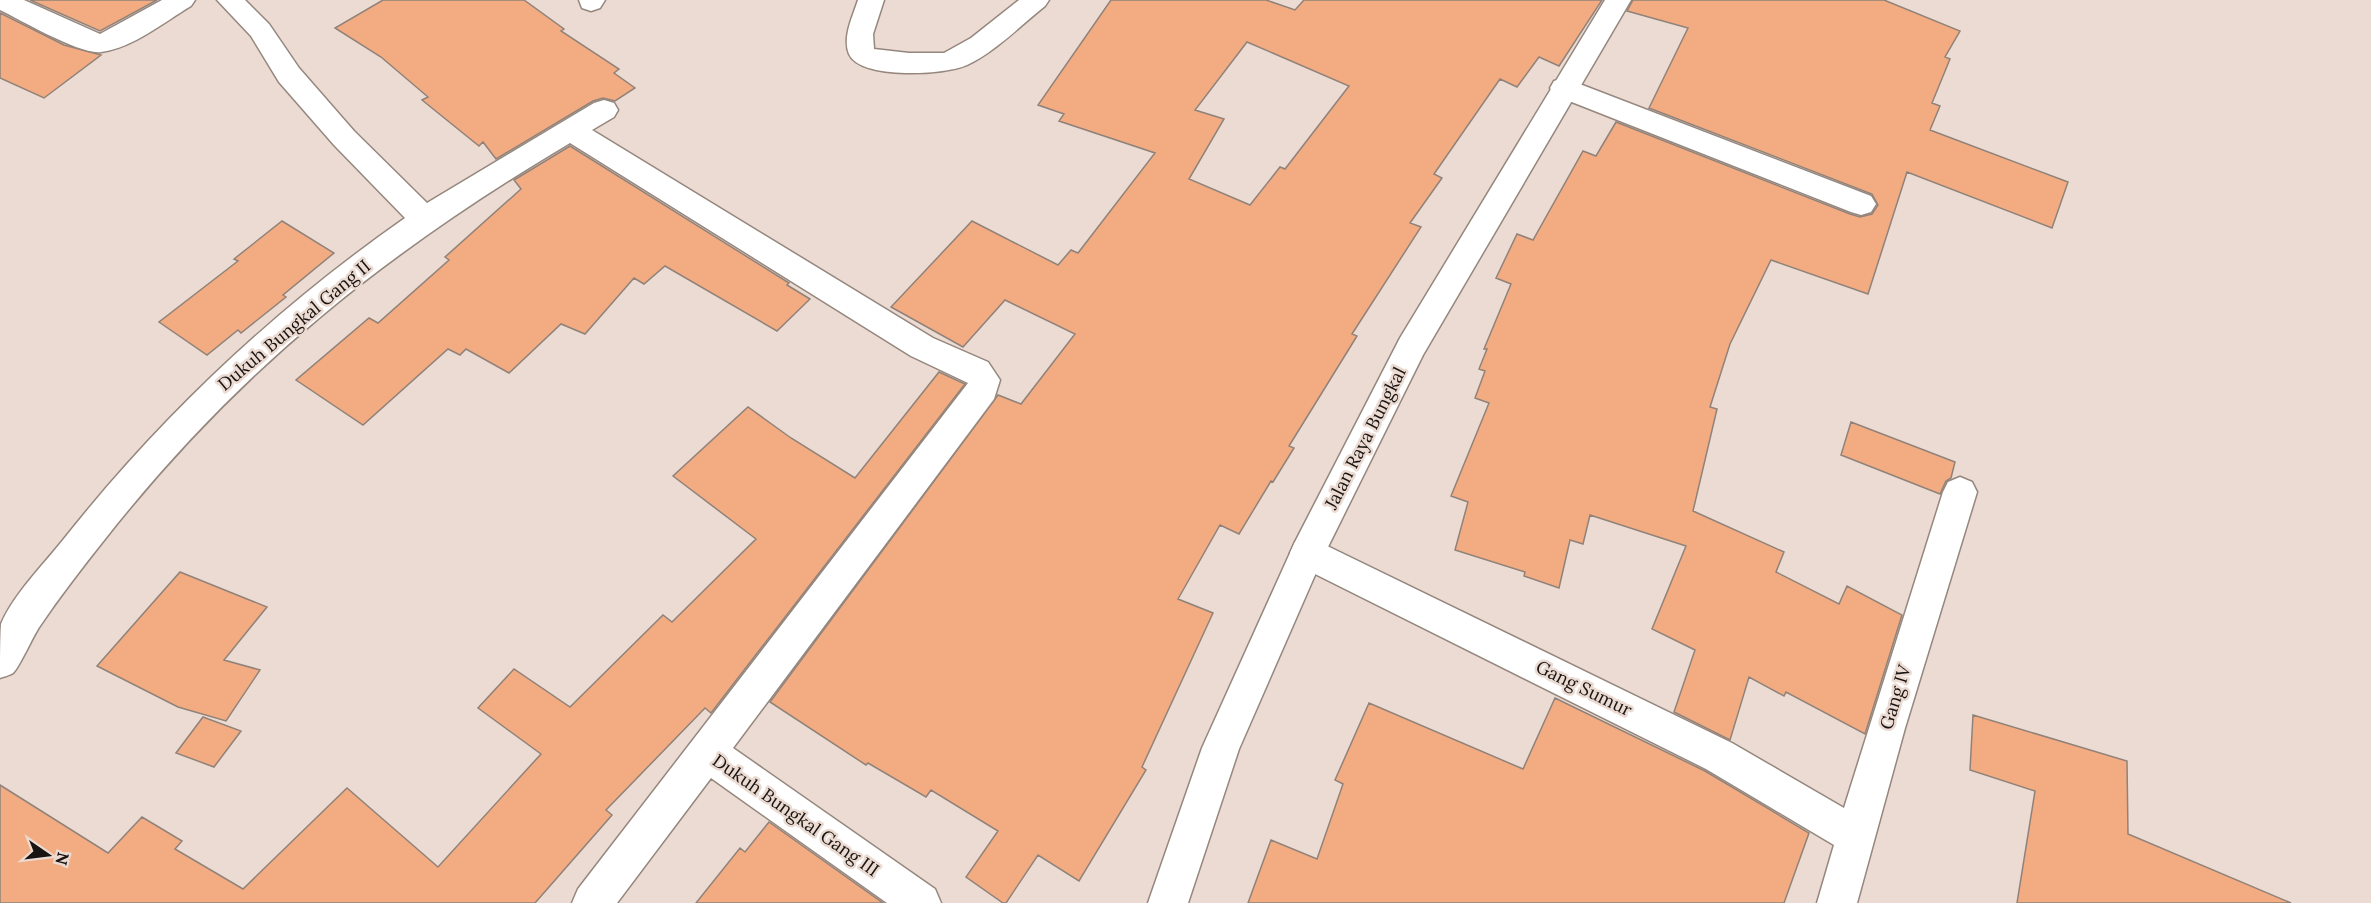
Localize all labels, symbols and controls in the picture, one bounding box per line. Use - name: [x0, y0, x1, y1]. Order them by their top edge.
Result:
- street label: Dukuh Bungkal Gang II: [213, 254, 375, 396]
- street label: Jalan Raya Bungkal: [1319, 363, 1411, 514]
- street label: Gang Sumur: [1532, 655, 1636, 721]
- street label: Gang IV: [1874, 661, 1916, 732]
- street label: Dukuh Bungkal Gang III: [708, 749, 884, 881]
- north arrow: [18, 825, 78, 885]
- text: N: [51, 850, 74, 867]

